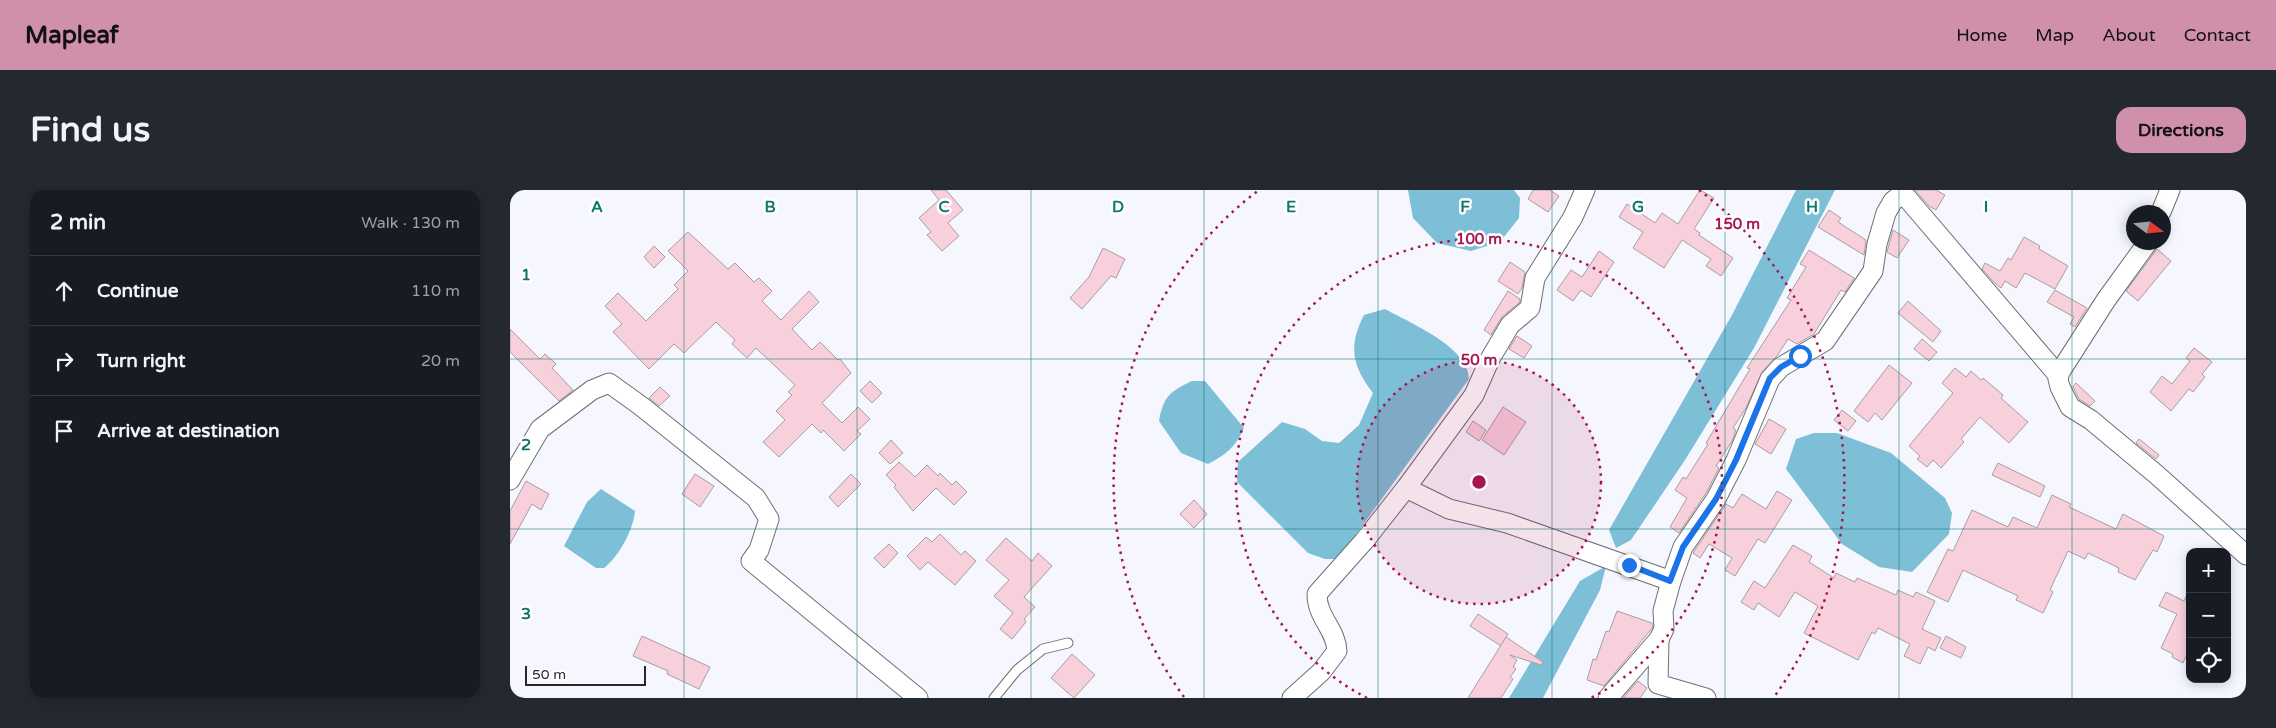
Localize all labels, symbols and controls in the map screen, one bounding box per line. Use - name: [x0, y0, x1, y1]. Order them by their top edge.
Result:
- text: Mapleaf: [25, 21, 119, 50]
- text: Home: [1956, 24, 2007, 46]
- text: Map: [2035, 24, 2074, 46]
- text: About: [2102, 24, 2156, 46]
- text: Contact: [2184, 24, 2251, 46]
- button: Directions: [2116, 107, 2246, 153]
- text: Find us: [30, 109, 150, 151]
- text: A: [591, 197, 603, 217]
- text: B: [764, 197, 776, 217]
- text: C: [938, 197, 950, 217]
- text: D: [1112, 197, 1124, 217]
- text: E: [1286, 197, 1296, 217]
- text: F: [1460, 197, 1470, 217]
- text: G: [1632, 197, 1644, 217]
- text: H: [1806, 197, 1818, 217]
- text: I: [1984, 197, 1988, 217]
- north arrow: [2126, 205, 2171, 250]
- text: 2 min: [50, 210, 106, 235]
- text: Walk · 130 m: [361, 213, 460, 233]
- text: 150 m: [1714, 215, 1760, 233]
- text: 100 m: [1456, 230, 1502, 248]
- text: 1: [521, 265, 531, 285]
- icon: ahead: [50, 277, 78, 305]
- text: Continue: [97, 280, 179, 302]
- text: 110 m: [411, 281, 460, 301]
- route start: [1789, 345, 1812, 368]
- icon: right: [50, 347, 78, 375]
- text: Turn right: [97, 350, 185, 372]
- text: 20 m: [421, 351, 460, 371]
- text: 50 m: [1461, 351, 1497, 369]
- icon: arrive: [50, 417, 78, 445]
- text: Arrive at destination: [97, 420, 280, 442]
- text: 2: [521, 435, 531, 455]
- centre of rings: [1470, 473, 1488, 491]
- map controls: [2186, 548, 2231, 683]
- button: +: [2186, 548, 2231, 593]
- route end: [1618, 554, 1641, 577]
- button: −: [2186, 593, 2231, 638]
- text: 3: [521, 604, 531, 624]
- button: locate: [2186, 638, 2231, 683]
- scale bar: [525, 663, 646, 686]
- text: 50 m: [532, 666, 566, 683]

